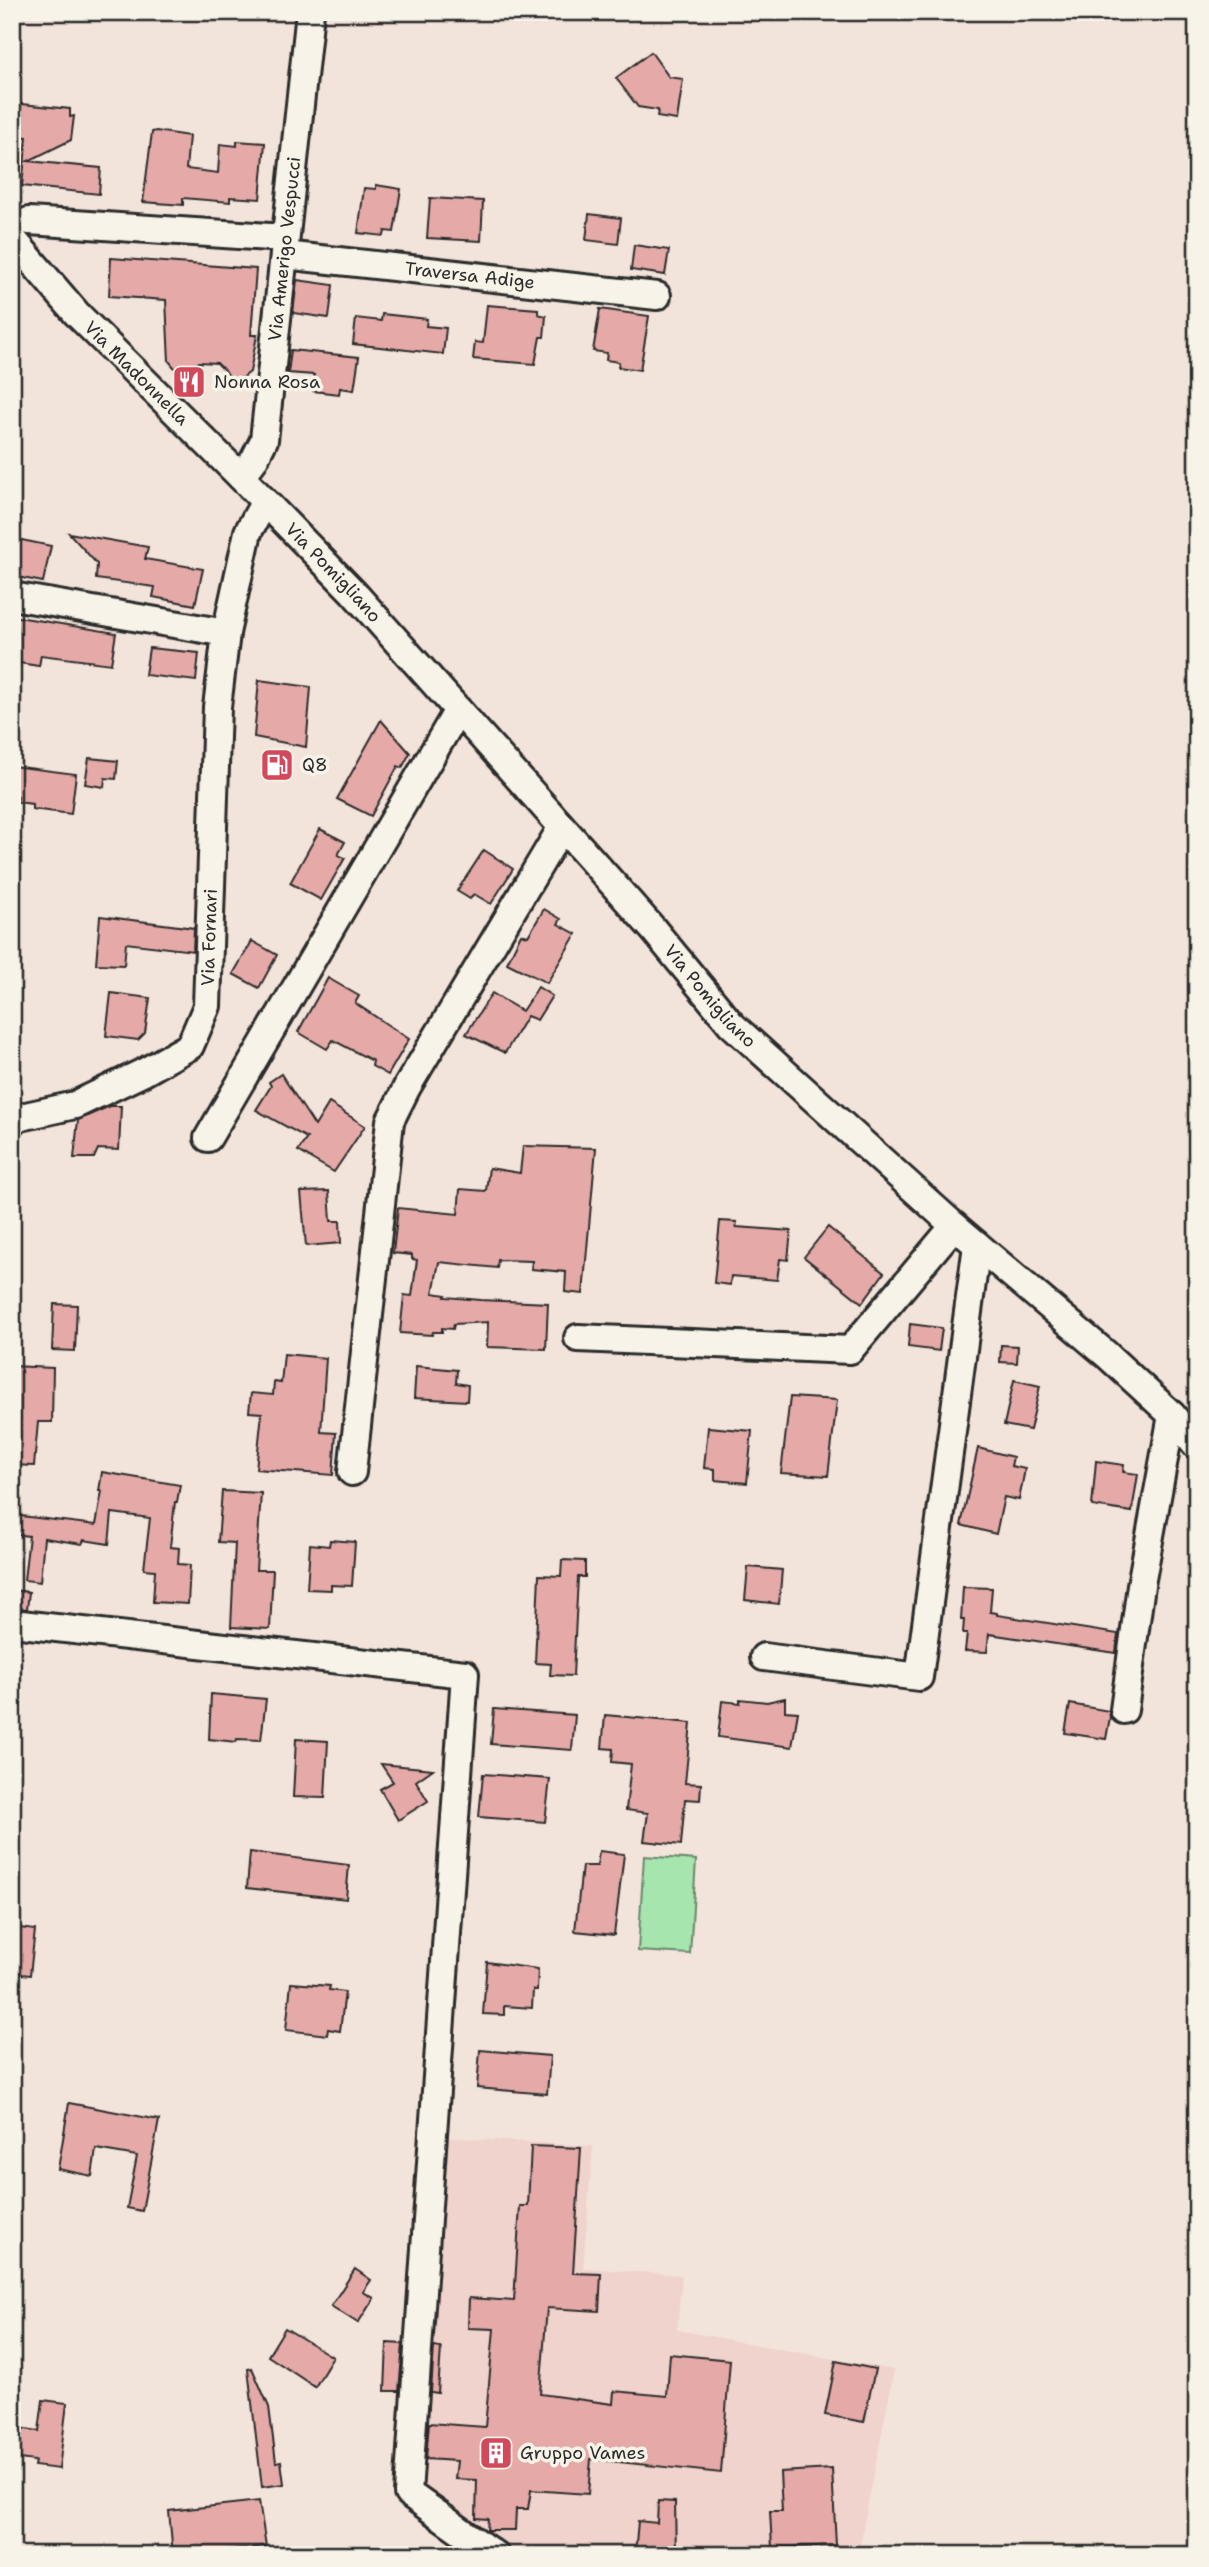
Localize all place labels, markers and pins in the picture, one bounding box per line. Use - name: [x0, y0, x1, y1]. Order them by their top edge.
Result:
- restaurant icon: Nonna Rosa: [170, 363, 208, 401]
- place label: Nonna Rosa: [214, 370, 320, 394]
- fuel station icon: Q8: [258, 746, 296, 784]
- place label: Q8: [302, 753, 328, 777]
- building icon: Gruppo Vames: [477, 2434, 515, 2472]
- place label: Gruppo Vames: [520, 2441, 645, 2465]

